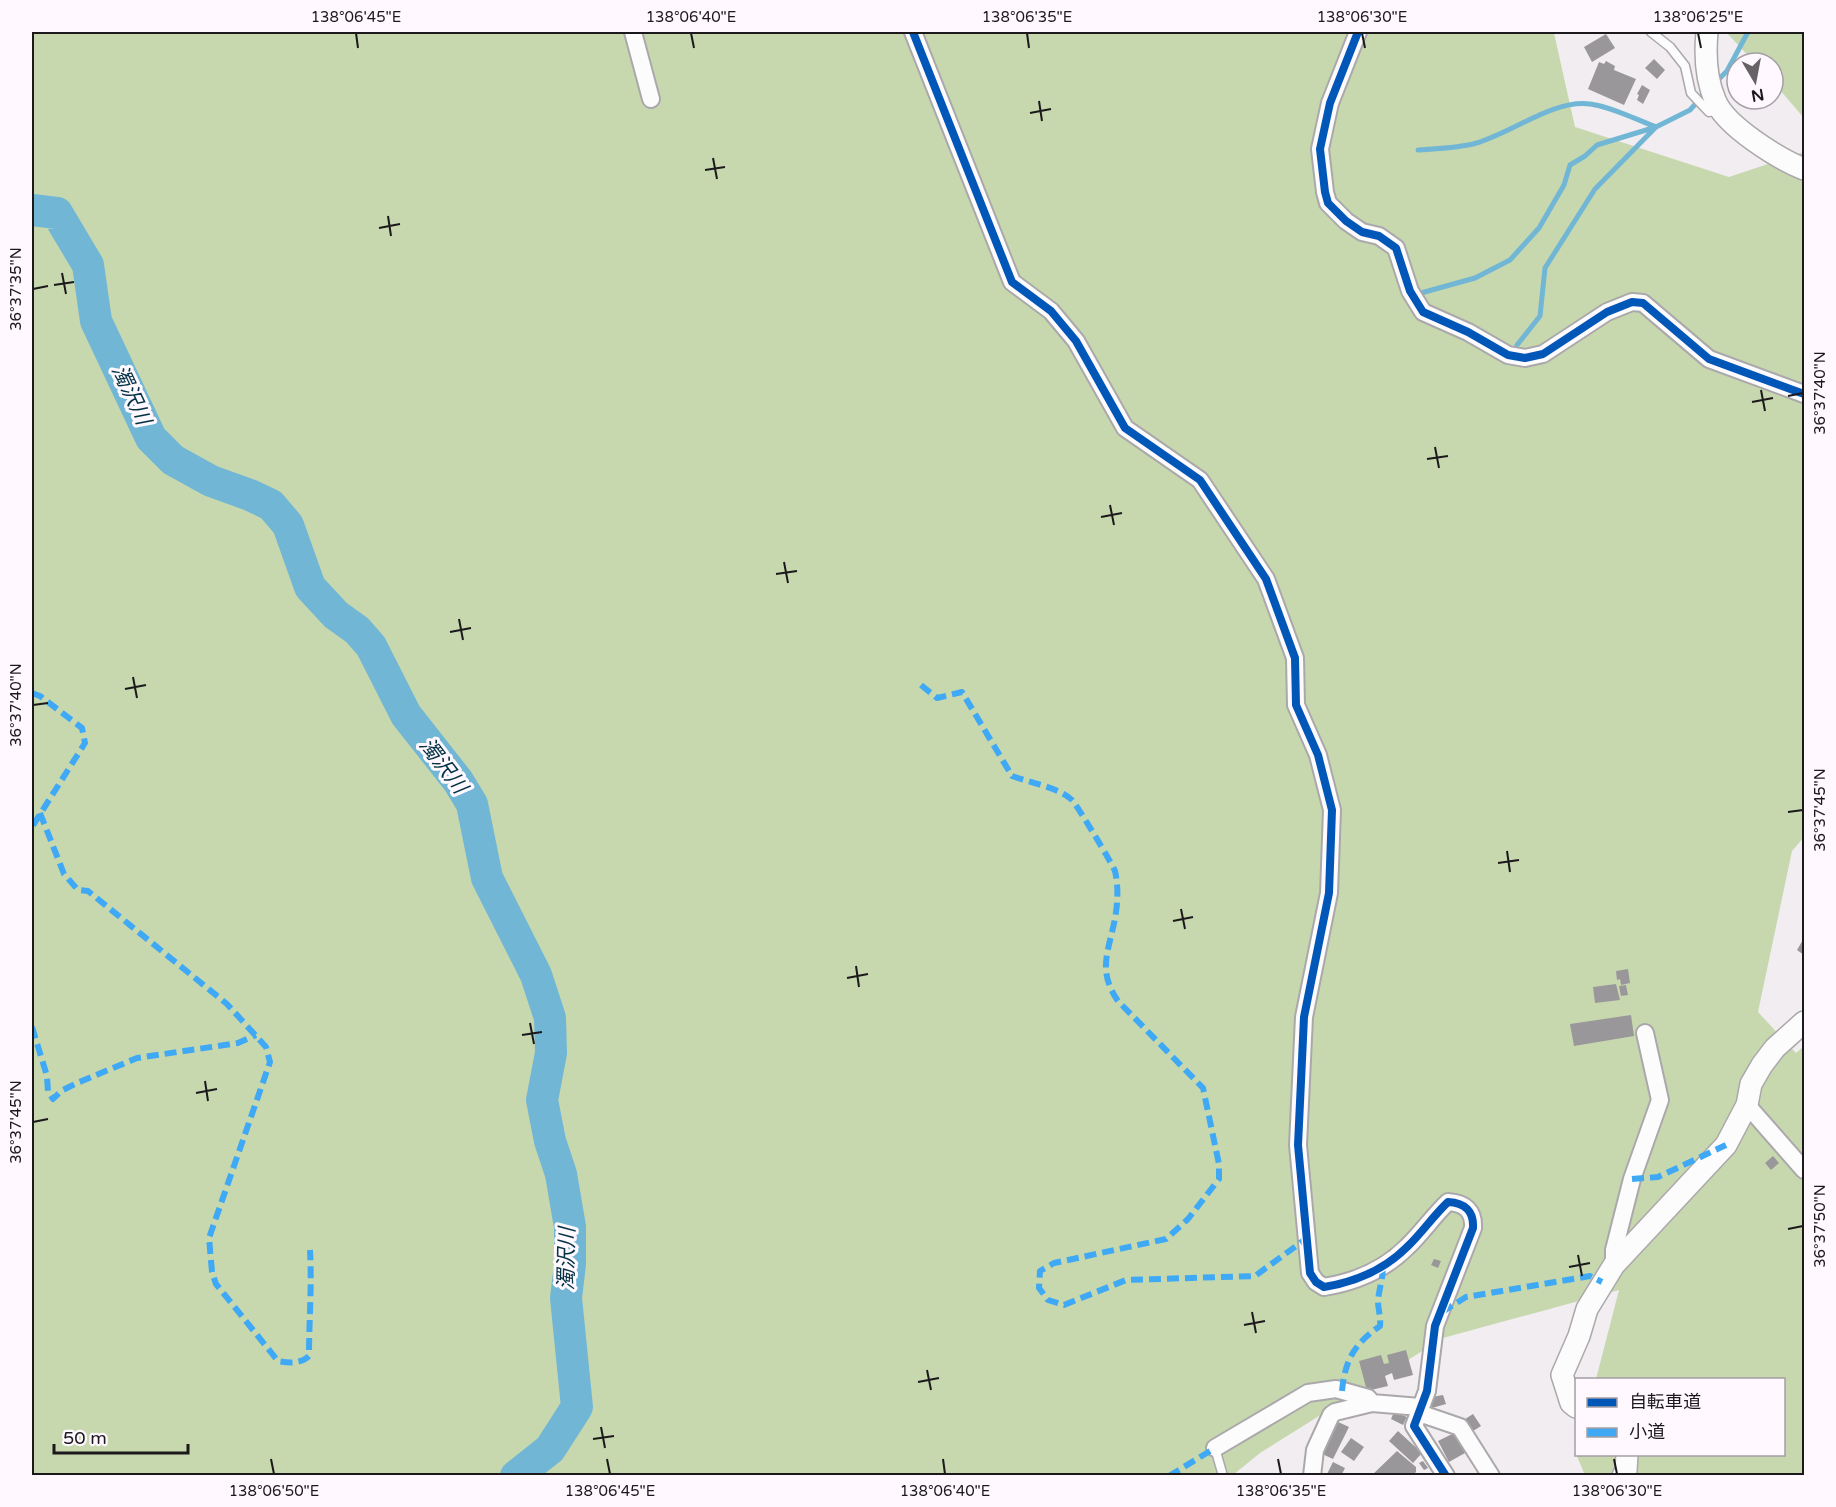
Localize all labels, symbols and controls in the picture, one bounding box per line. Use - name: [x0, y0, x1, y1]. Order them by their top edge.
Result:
- text: 138°06'45"E: [311, 8, 401, 26]
- text: 138°06'40"E: [646, 8, 736, 26]
- text: 138°06'35"E: [982, 8, 1072, 26]
- text: 138°06'30"E: [1317, 8, 1407, 26]
- text: 138°06'25"E: [1653, 8, 1743, 26]
- north arrow: [1725, 51, 1785, 111]
- text: N: [1749, 84, 1765, 106]
- text: 36°37'35"N: [7, 247, 25, 331]
- text: 36°37'40"N: [1811, 351, 1829, 435]
- water label: 濁沢川: [106, 361, 156, 431]
- text: 36°37'40"N: [7, 663, 25, 747]
- water label: 濁沢川: [414, 733, 473, 800]
- text: 36°37'45"N: [1811, 768, 1829, 852]
- text: 36°37'45"N: [7, 1080, 25, 1164]
- text: 36°37'50"N: [1811, 1184, 1829, 1268]
- water label: 濁沢川: [554, 1225, 580, 1291]
- legend: [1575, 1378, 1785, 1456]
- text: 自転車道: [1629, 1391, 1701, 1413]
- scale bar: [54, 1417, 188, 1455]
- text: 小道: [1629, 1421, 1665, 1443]
- text: 50 m: [63, 1427, 107, 1449]
- text: 138°06'50"E: [229, 1482, 319, 1500]
- text: 138°06'45"E: [565, 1482, 655, 1500]
- text: 138°06'40"E: [900, 1482, 990, 1500]
- text: 138°06'35"E: [1236, 1482, 1326, 1500]
- text: 138°06'30"E: [1572, 1482, 1662, 1500]

